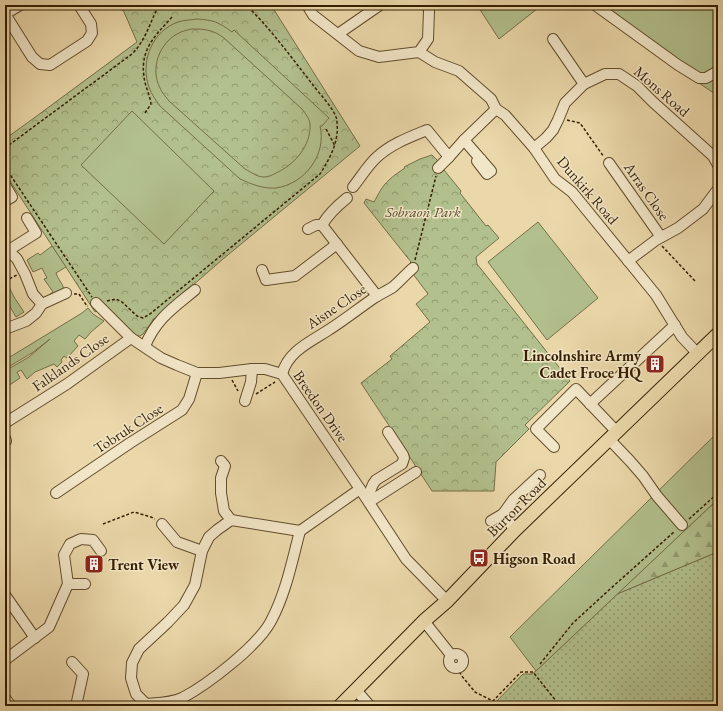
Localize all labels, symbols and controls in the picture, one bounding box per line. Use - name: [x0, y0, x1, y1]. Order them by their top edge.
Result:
- street label: Mons Road: [630, 62, 694, 121]
- street label: Dunkirk Road: [553, 152, 623, 228]
- street label: Arras Close: [620, 157, 674, 224]
- park label: Sobraon Park: [384, 202, 461, 221]
- street label: Aisne Close: [302, 279, 370, 333]
- street label: Falklands Close: [28, 329, 112, 395]
- place label: Lincolnshire Army Cadet Froce HQ: [523, 346, 644, 382]
- building icon: Lincolnshire Army Cadet Froce HQ: [644, 353, 666, 375]
- street label: Breedon Drive: [289, 366, 353, 446]
- street label: Tobruk Close: [90, 398, 166, 457]
- street label: Burton Road: [482, 473, 550, 541]
- bus stop icon: Higson Road: [468, 547, 490, 569]
- place label: Higson Road: [493, 549, 576, 568]
- building icon: Trent View: [83, 553, 105, 575]
- place label: Trent View: [108, 555, 180, 574]

